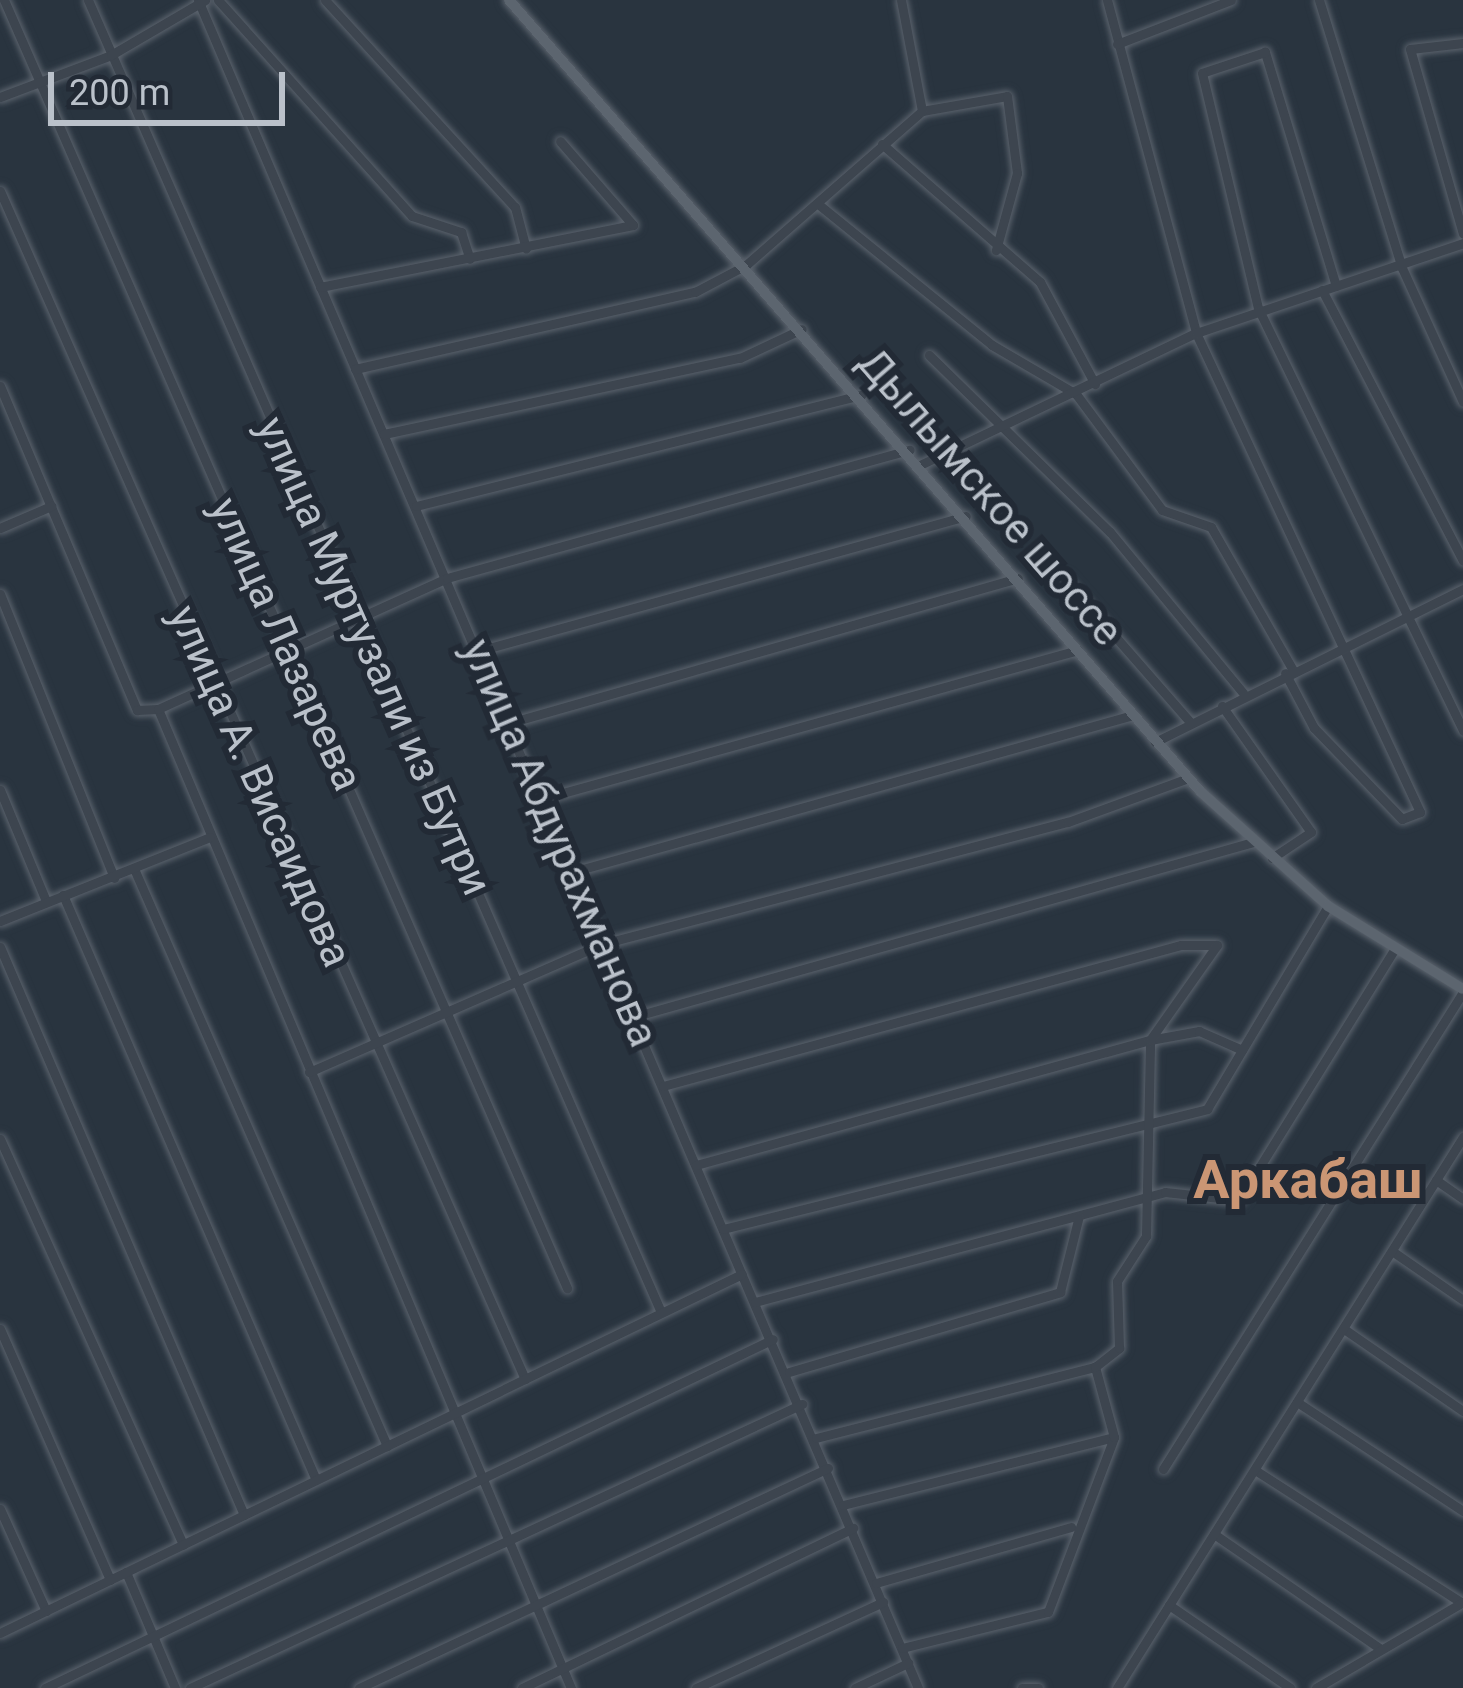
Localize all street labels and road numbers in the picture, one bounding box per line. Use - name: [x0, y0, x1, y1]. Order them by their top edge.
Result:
- street label: Дылымское шоссе: [847, 338, 1133, 656]
- street label: улица Муртузали из Бутри: [246, 409, 502, 903]
- street label: улица Лазарева: [199, 490, 373, 798]
- street label: улица А. Висаидова: [158, 597, 362, 975]
- street label: улица Абдурахманова: [451, 632, 669, 1054]

